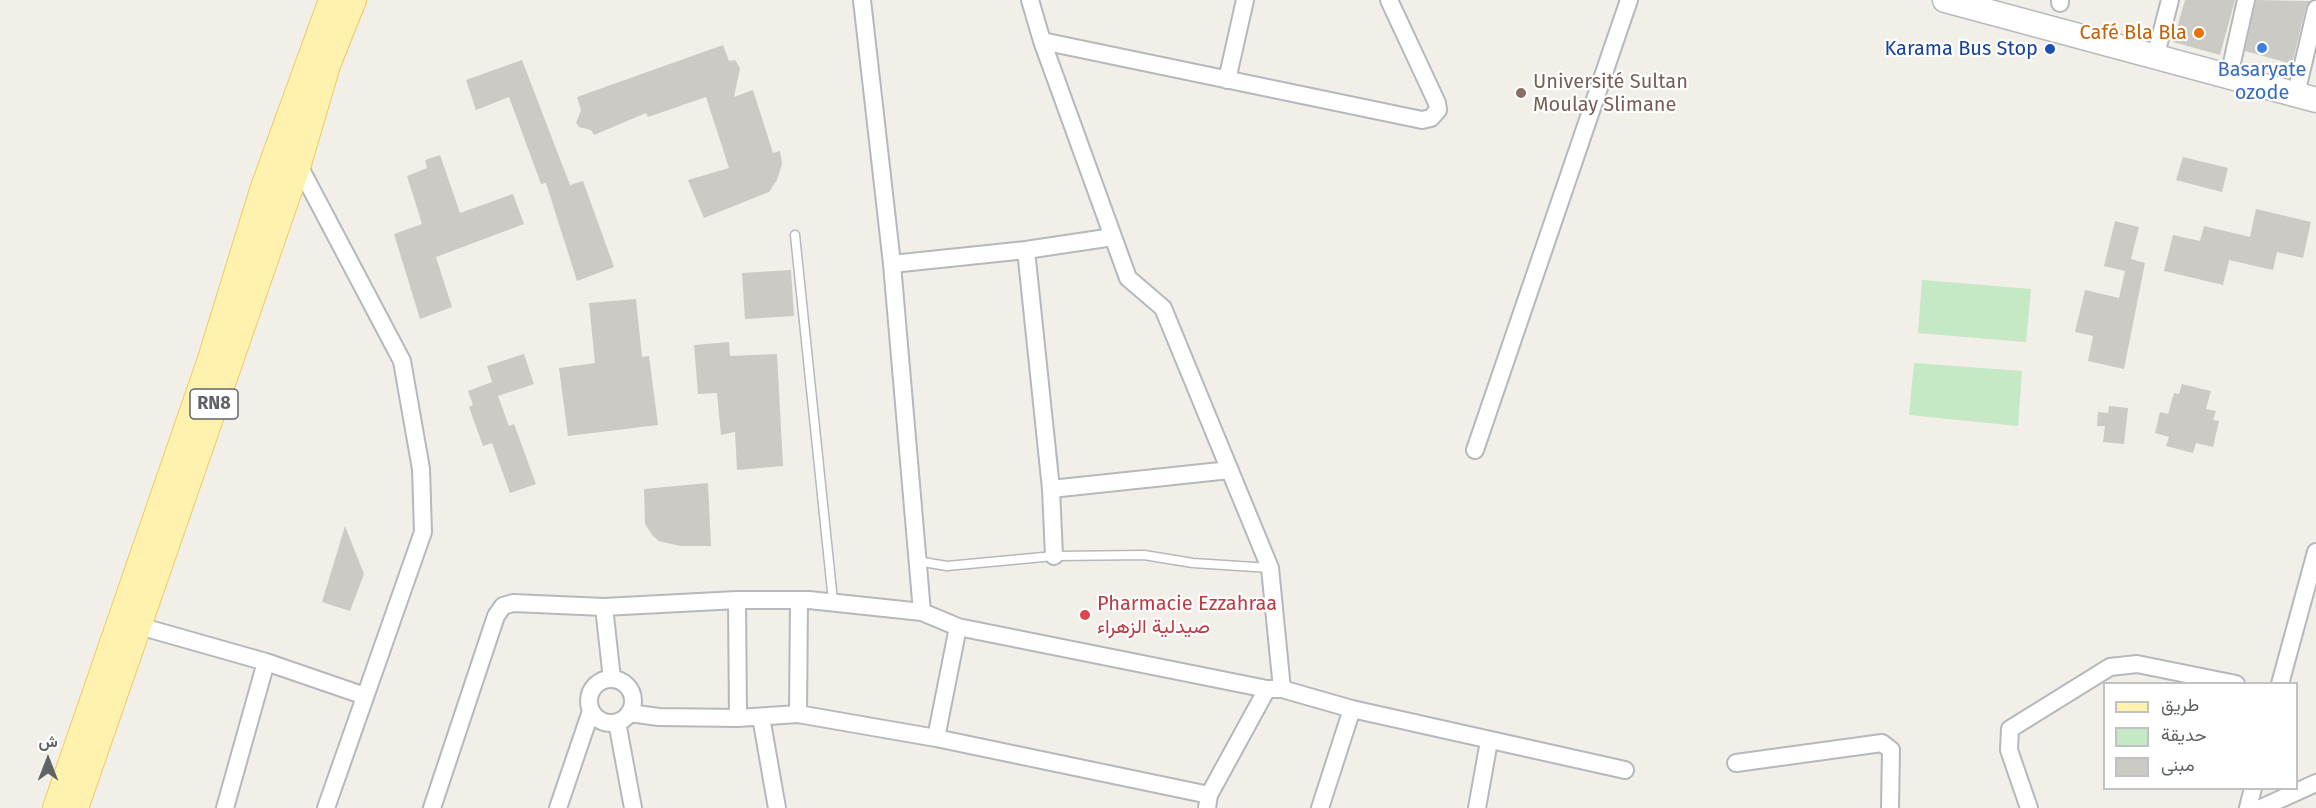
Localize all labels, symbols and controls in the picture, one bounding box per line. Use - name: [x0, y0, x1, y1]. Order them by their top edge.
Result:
- place label: Café Bla Bla: [2080, 21, 2187, 45]
- marker: Café Bla Bla: [2192, 26, 2206, 40]
- place label: Karama Bus Stop: [1884, 37, 2038, 61]
- marker: Basaryate ozode: [2255, 41, 2269, 55]
- marker: Karama Bus Stop: [2043, 42, 2057, 56]
- place label: Basaryate ozode: [2218, 58, 2306, 105]
- place label: Université Sultan Moulay Slimane: [1533, 70, 1688, 117]
- marker: Université Sultan Moulay Slimane: [1514, 86, 1528, 100]
- road number: RN8: [190, 389, 238, 419]
- place label: Pharmacie Ezzahraa صيدلية الزهراء: [1097, 592, 1277, 639]
- marker: Pharmacie Ezzahraa صيدلية الزهراء: [1078, 608, 1092, 622]
- legend: [2103, 682, 2298, 790]
- text: طريق: [2161, 694, 2199, 716]
- text: حديقة: [2161, 724, 2207, 746]
- north arrow: [18, 730, 78, 790]
- text: ش: [38, 732, 58, 751]
- text: مبنى: [2161, 754, 2195, 776]

